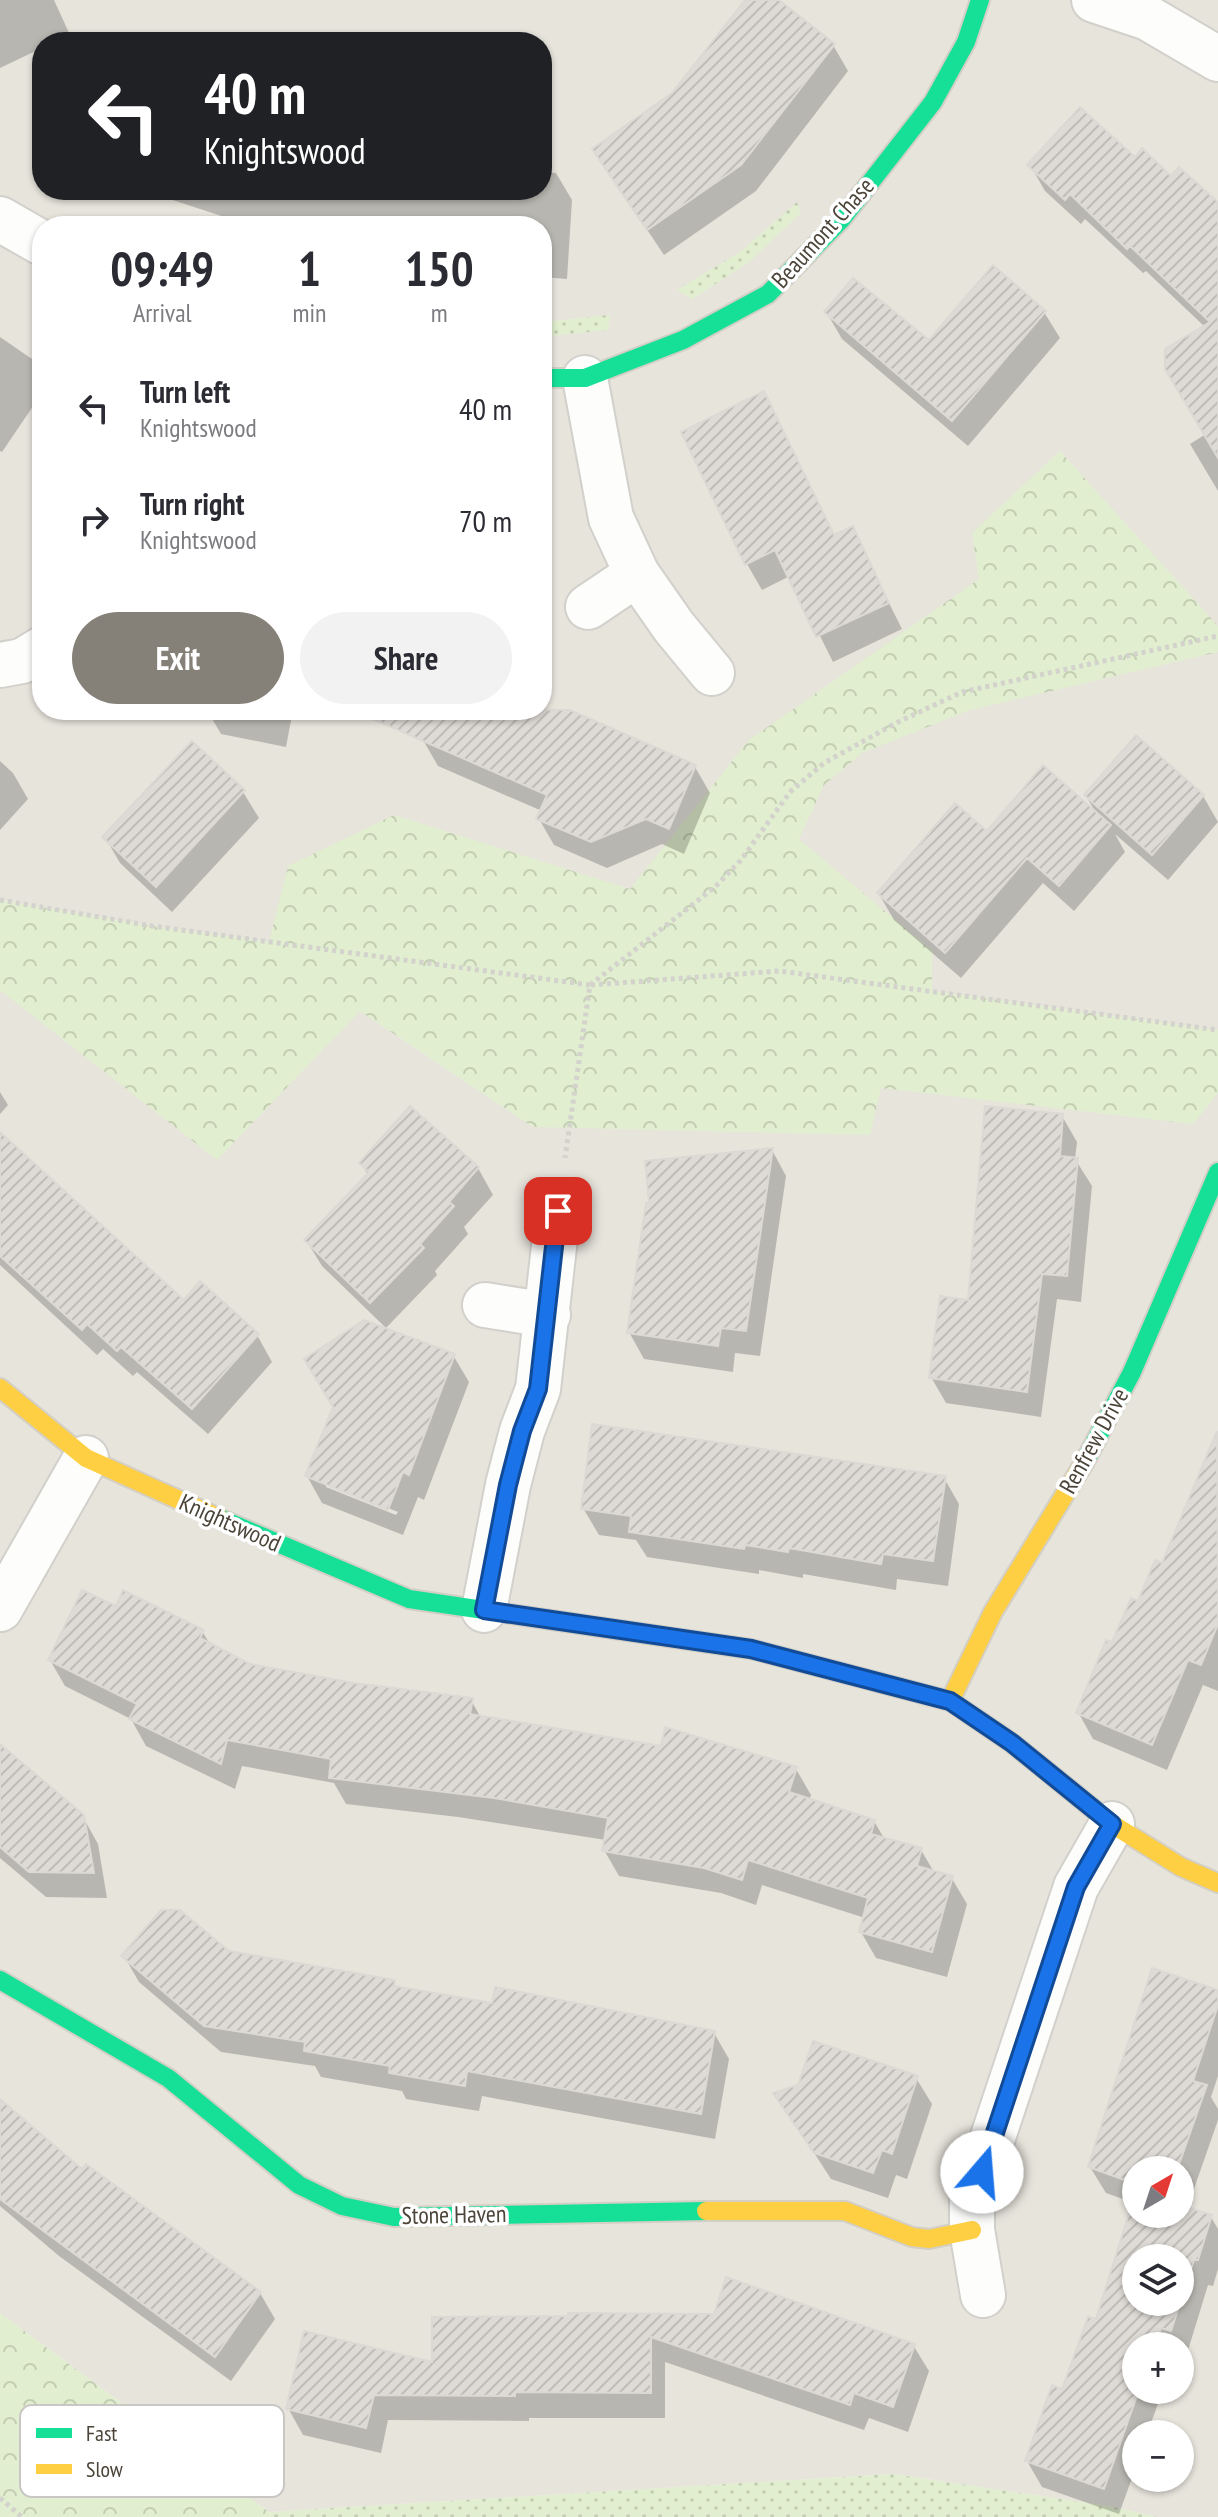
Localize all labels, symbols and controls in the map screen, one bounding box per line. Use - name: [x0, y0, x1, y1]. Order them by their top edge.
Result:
- text: 40 m: [204, 57, 306, 129]
- icon: left: [72, 64, 176, 168]
- text: Knightswood: [204, 127, 366, 174]
- street label: Beaumont Chase: [765, 171, 881, 295]
- text: 09:49: [110, 237, 214, 299]
- text: 1: [298, 237, 321, 299]
- text: 150: [405, 237, 474, 299]
- text: Arrival: [133, 296, 192, 329]
- text: min: [292, 296, 326, 329]
- text: m: [431, 296, 448, 329]
- text: Turn left: [140, 372, 230, 411]
- icon: left: [72, 386, 116, 430]
- text: 40 m: [459, 389, 512, 428]
- text: Knightswood: [140, 411, 257, 444]
- text: Turn right: [140, 484, 244, 523]
- icon: right: [72, 498, 116, 542]
- text: 70 m: [459, 501, 512, 540]
- text: Knightswood: [140, 523, 257, 556]
- button: Exit: [72, 612, 284, 704]
- button: Share: [300, 612, 512, 704]
- pin: [524, 1177, 592, 1245]
- icon: arrive: [536, 1189, 580, 1233]
- street label: Renfrew Drive: [1052, 1383, 1135, 1499]
- street label: Knightswood: [175, 1486, 286, 1559]
- position arrow: [940, 2130, 1024, 2214]
- north arrow: [1122, 2156, 1194, 2228]
- map controls: [1122, 2156, 1194, 2492]
- street label: Stone Haven: [401, 2198, 507, 2231]
- button: layers: [1122, 2244, 1194, 2316]
- button: +: [1122, 2332, 1194, 2404]
- legend: [20, 2405, 284, 2497]
- text: Fast: [86, 2419, 117, 2447]
- button: −: [1122, 2420, 1194, 2492]
- text: Slow: [86, 2455, 123, 2483]

